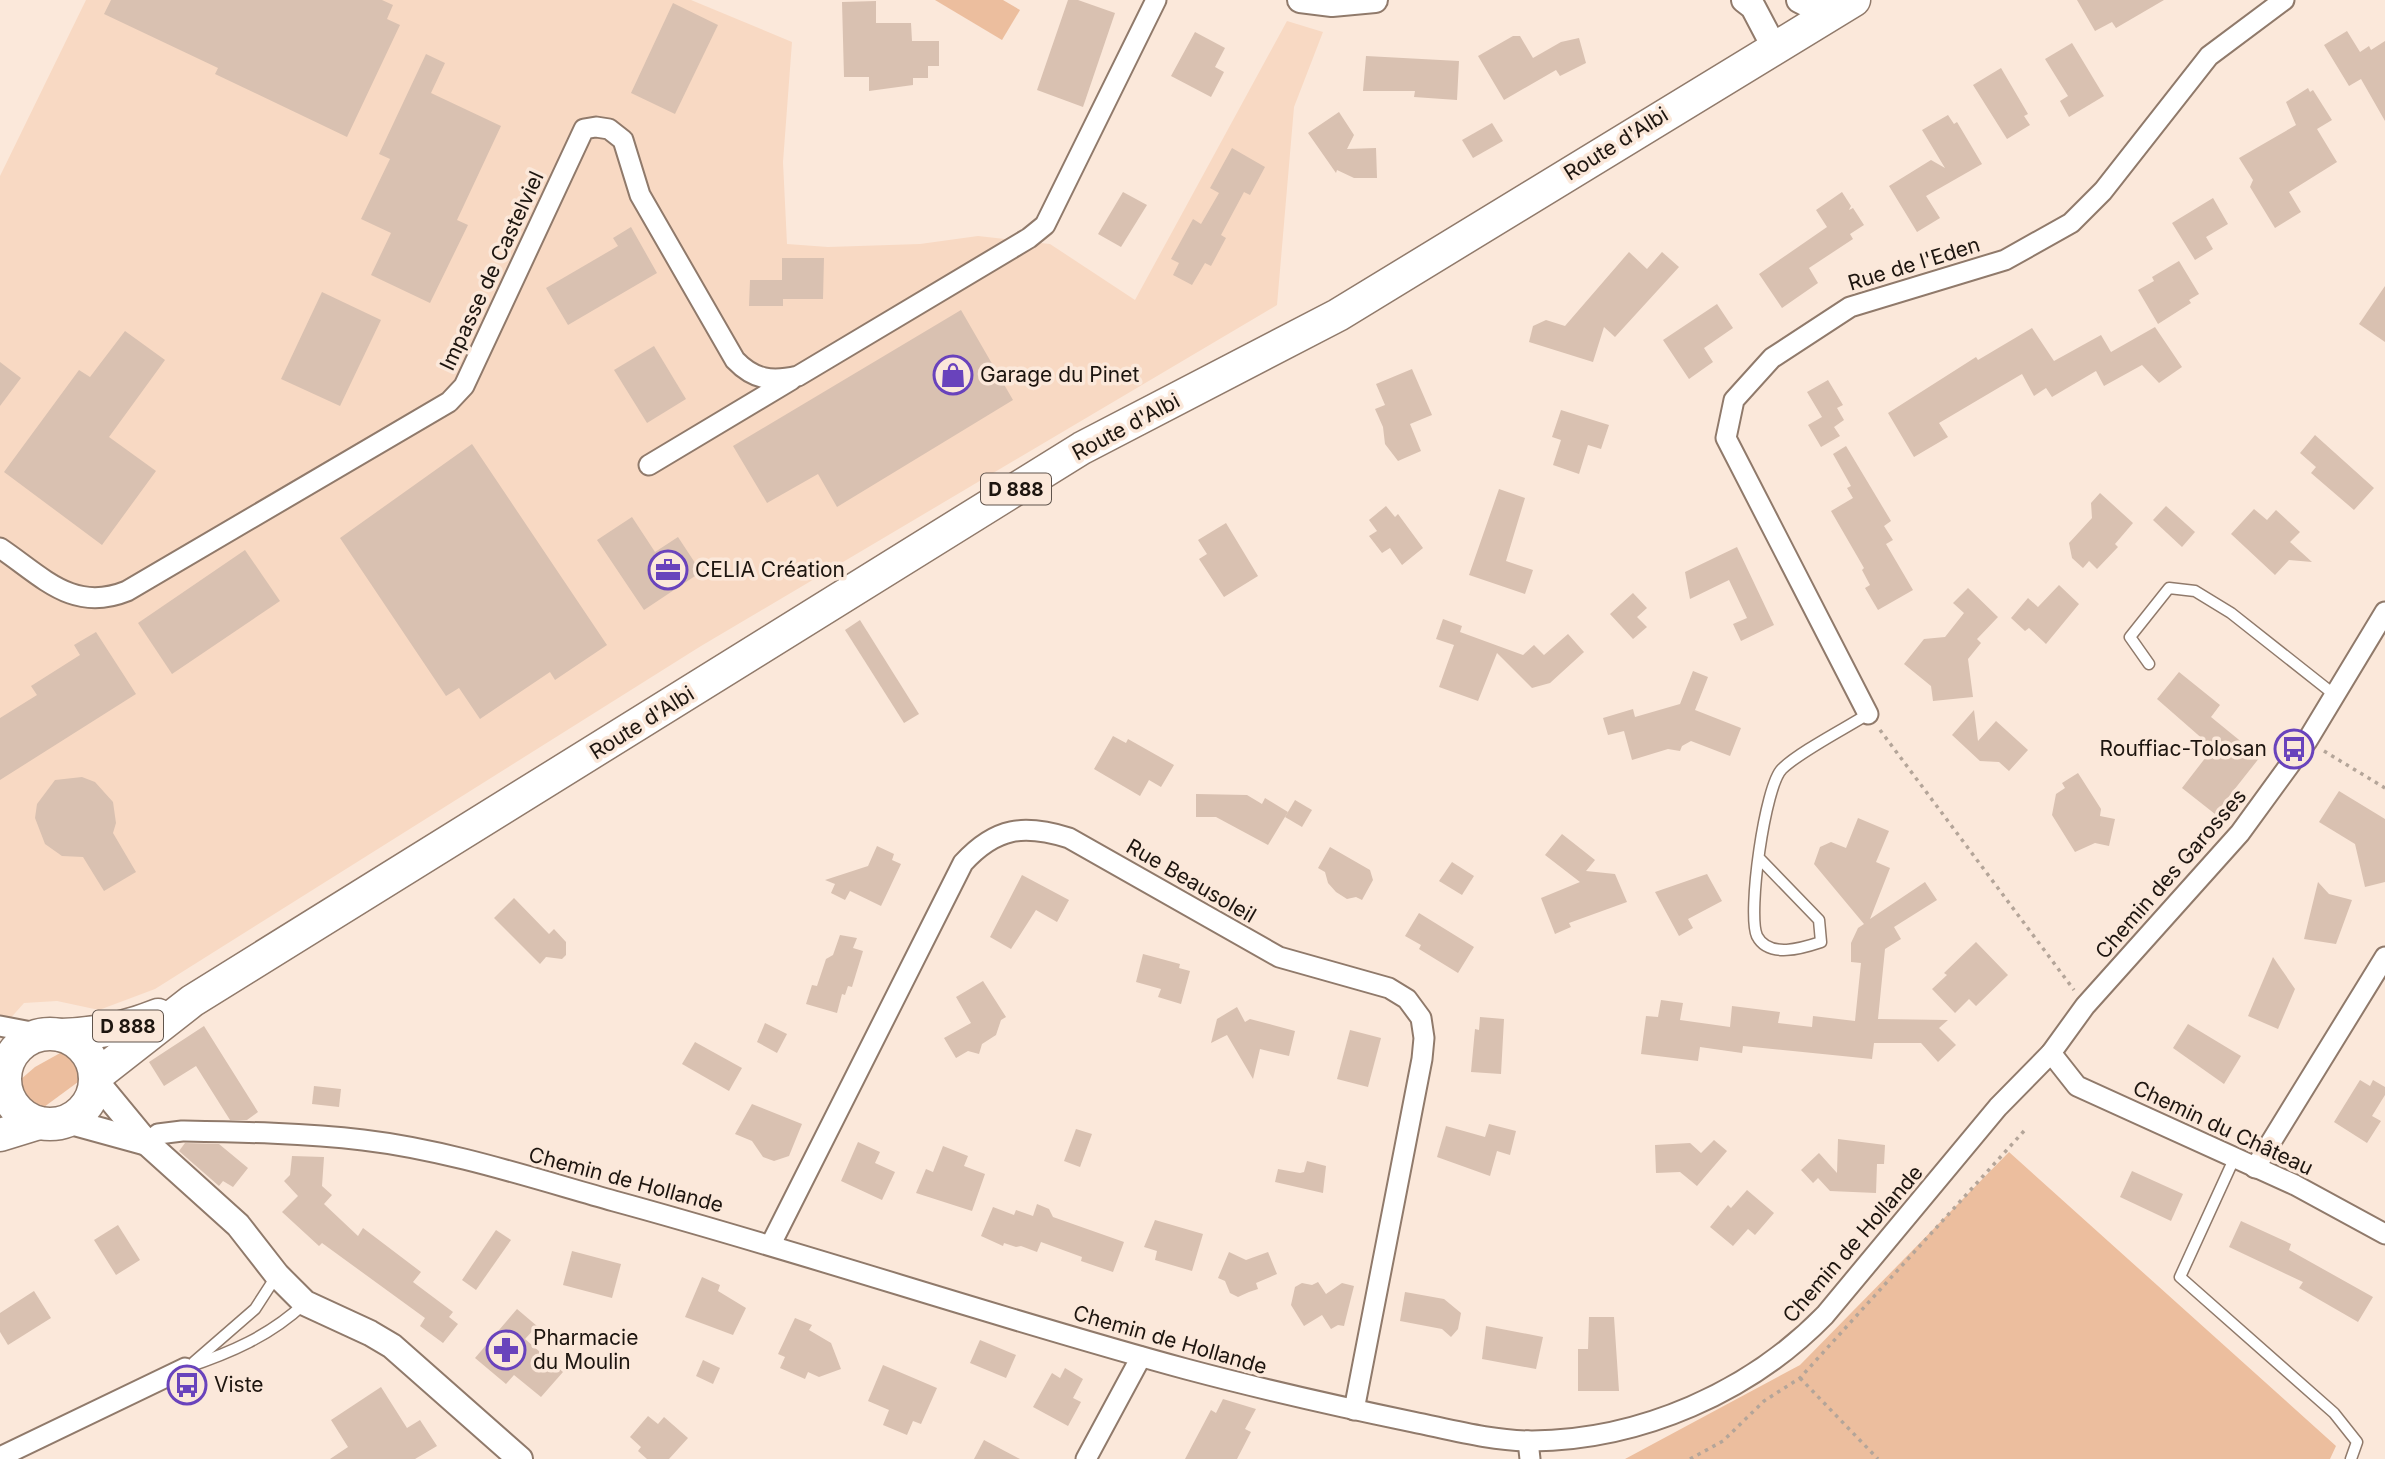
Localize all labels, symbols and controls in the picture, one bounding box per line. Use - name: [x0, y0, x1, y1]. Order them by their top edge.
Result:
- street label: Route d'Albi: [1559, 102, 1672, 185]
- street label: Impasse de Castelviel: [434, 167, 549, 374]
- street label: Rue de l'Eden: [1845, 232, 1983, 295]
- shop icon: Garage du Pinet: [932, 354, 974, 396]
- place label: Garage du Pinet: [980, 362, 1140, 387]
- street label: Route d'Albi: [1068, 388, 1184, 465]
- road number: D 888: [981, 474, 1051, 504]
- office icon: CELIA Création: [647, 549, 689, 591]
- place label: CELIA Création: [695, 557, 845, 582]
- street label: Route d'Albi: [585, 681, 698, 764]
- bus stop icon: Rouffiac-Tolosan: [2273, 728, 2315, 770]
- place label: Rouffiac-Tolosan: [2100, 736, 2267, 761]
- street label: Chemin des Garosses: [2090, 784, 2251, 964]
- street label: Rue Beausoleil: [1122, 833, 1261, 928]
- road number: D 888: [93, 1010, 163, 1042]
- street label: Chemin du Château: [2129, 1075, 2317, 1180]
- street label: Chemin de Hollande: [526, 1141, 726, 1218]
- street label: Chemin de Hollande: [1777, 1160, 1928, 1328]
- street label: Chemin de Hollande: [1070, 1300, 1270, 1379]
- place label: Pharmacie du Moulin: [533, 1325, 638, 1374]
- pharmacy icon: Pharmacie du Moulin: [485, 1329, 527, 1371]
- bus stop icon: Viste: [166, 1364, 208, 1406]
- place label: Viste: [214, 1372, 264, 1397]

